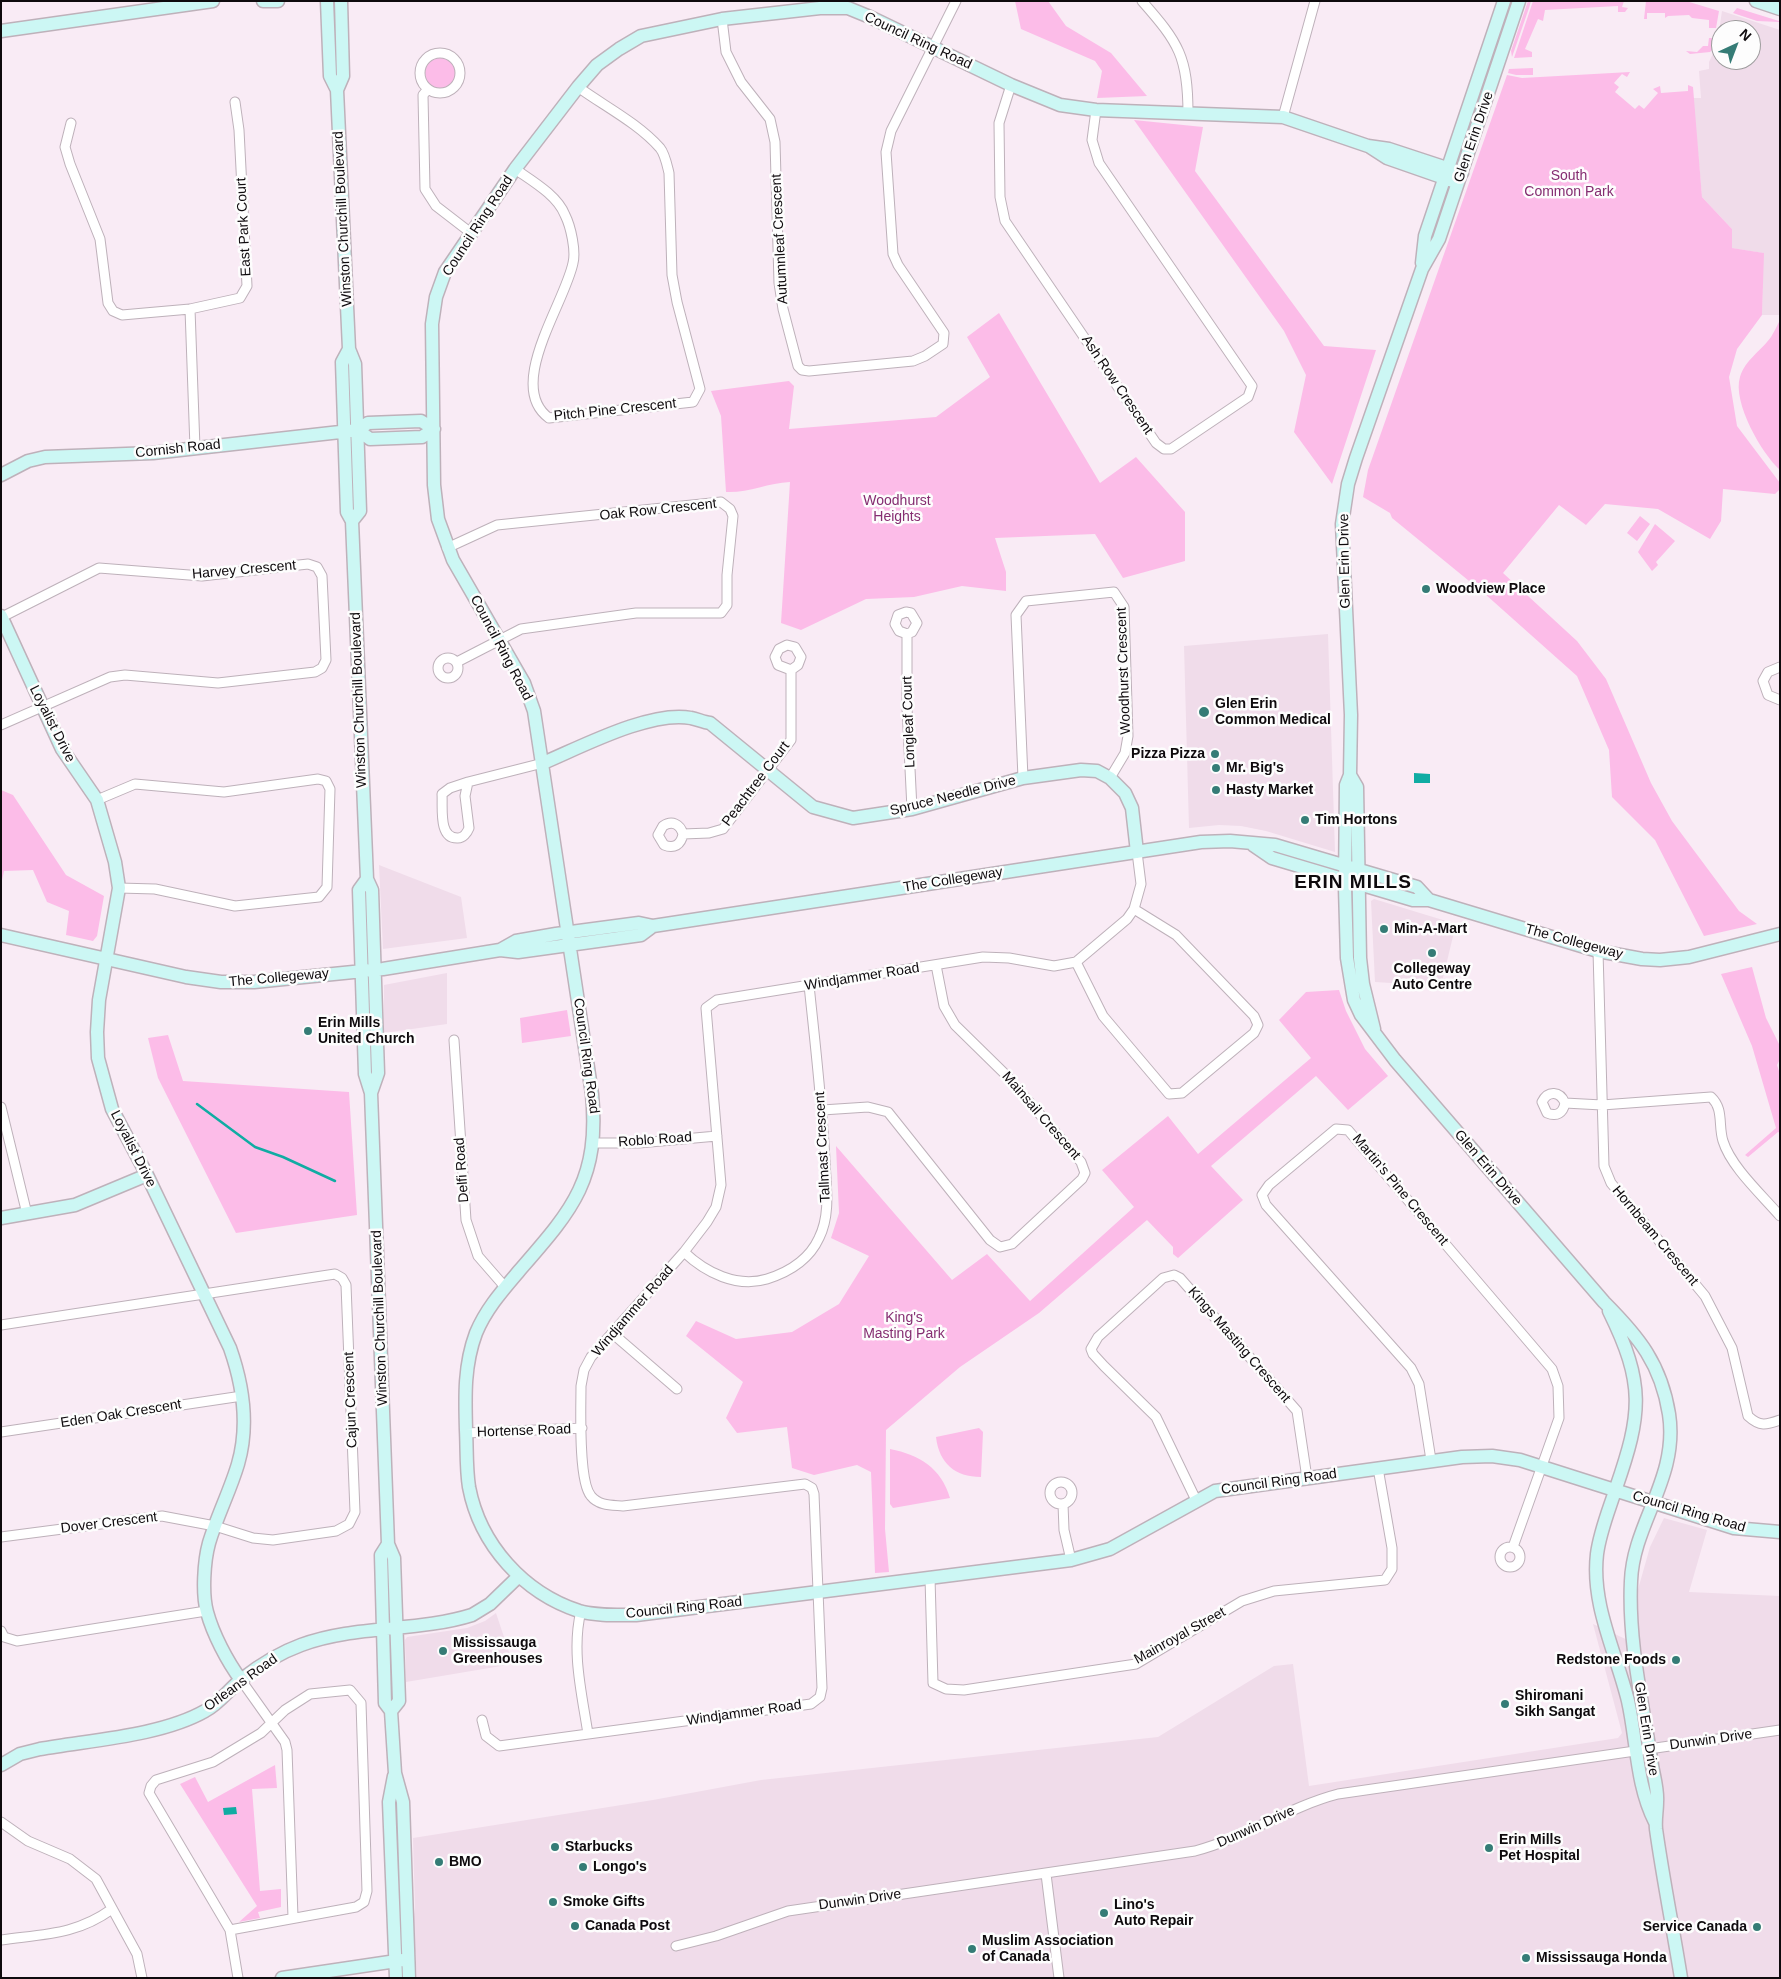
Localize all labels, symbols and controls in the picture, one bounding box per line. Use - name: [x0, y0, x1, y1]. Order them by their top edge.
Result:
- street label: Council Ring Road: [862, 9, 974, 73]
- north arrow: [1711, 20, 1761, 70]
- text: N: [1736, 25, 1755, 44]
- street label: Glen Erin Drive: [1451, 89, 1497, 185]
- street label: Winston Churchill Boulevard: [330, 131, 356, 307]
- park label: South Common Park: [1524, 168, 1614, 200]
- street label: Council Ring Road: [439, 172, 517, 280]
- street label: Autumnleaf Crescent: [768, 173, 792, 305]
- street label: East Park Court: [233, 177, 255, 277]
- street label: Ash Row Crescent: [1078, 332, 1156, 438]
- street label: Pitch Pine Crescent: [553, 395, 677, 425]
- street label: Cornish Road: [135, 436, 221, 462]
- park label: Woodhurst Heights: [863, 493, 931, 526]
- street label: Oak Row Crescent: [599, 496, 717, 524]
- street label: Glen Erin Drive: [1336, 513, 1354, 609]
- street label: Harvey Crescent: [191, 557, 297, 583]
- place label: Woodview Place: [1436, 581, 1545, 597]
- marker: Woodview Place: [1420, 583, 1432, 595]
- street label: Council Ring Road: [466, 593, 536, 703]
- street label: Woodhurst Crescent: [1113, 607, 1135, 735]
- street label: Winston Churchill Boulevard: [348, 612, 370, 788]
- street label: Longleaf Court: [899, 676, 919, 768]
- street label: Loyalist Drive: [25, 683, 79, 765]
- place label: Glen Erin Common Medical: [1215, 696, 1331, 729]
- marker: Glen Erin Common Medical: [1197, 705, 1211, 719]
- street label: Peachtree Court: [719, 738, 793, 830]
- place label: Pizza Pizza: [1131, 746, 1205, 762]
- marker: Pizza Pizza: [1209, 748, 1221, 760]
- place label: Mr. Big's: [1226, 760, 1284, 776]
- marker: Mr. Big's: [1210, 762, 1222, 774]
- street label: Spruce Needle Drive: [888, 772, 1018, 820]
- place label: Hasty Market: [1226, 782, 1313, 798]
- marker: Hasty Market: [1210, 784, 1222, 796]
- place label: Tim Hortons: [1315, 812, 1397, 828]
- marker: Tim Hortons: [1299, 814, 1311, 826]
- street label: The Collegeway: [902, 864, 1004, 896]
- district label: ERIN MILLS: [1293, 872, 1413, 894]
- place label: Min-A-Mart: [1394, 921, 1467, 937]
- street label: The Collegeway: [1523, 921, 1625, 963]
- marker: Min-A-Mart: [1378, 923, 1390, 935]
- marker: Collegeway Auto Centre: [1426, 947, 1438, 959]
- street label: Windjammer Road: [803, 960, 921, 994]
- place label: Collegeway Auto Centre: [1392, 961, 1472, 994]
- street label: The Collegeway: [228, 965, 330, 991]
- street label: Council Ring Road: [570, 997, 602, 1115]
- place label: Erin Mills United Church: [318, 1015, 414, 1048]
- marker: Erin Mills United Church: [302, 1025, 314, 1037]
- street label: Mainsail Crescent: [998, 1069, 1084, 1163]
- street label: Tallmast Crescent: [812, 1091, 834, 1203]
- street label: Loyalist Drive: [106, 1108, 160, 1190]
- street label: Glen Erin Drive: [1451, 1127, 1525, 1209]
- street label: Roblo Road: [618, 1129, 692, 1151]
- street label: Martin's Pine Crescent: [1348, 1131, 1452, 1249]
- street label: Delfi Road: [451, 1137, 473, 1203]
- street label: Hornbeam Crescent: [1608, 1183, 1702, 1289]
- street label: Winston Churchill Boulevard: [369, 1230, 391, 1406]
- street label: Windjammer Road: [589, 1262, 677, 1360]
- street label: Kings Masting Crescent: [1184, 1284, 1294, 1406]
- park label: King's Masting Park: [863, 1310, 945, 1342]
- street label: Cajun Crescent: [341, 1351, 361, 1449]
- street label: Eden Oak Crescent: [59, 1396, 183, 1432]
- street label: Hortense Road: [477, 1421, 571, 1441]
- street label: Council Ring Road: [1220, 1466, 1338, 1498]
- street label: Council Ring Road: [1631, 1488, 1747, 1536]
- street label: Dover Crescent: [60, 1509, 158, 1537]
- street label: Council Ring Road: [625, 1594, 743, 1622]
- street label: Mainroyal Street: [1131, 1604, 1229, 1668]
- place label: Mississauga Greenhouses: [453, 1635, 542, 1668]
- marker: Mississauga Greenhouses: [437, 1645, 449, 1657]
- street label: Orleans Road: [201, 1651, 281, 1715]
- place label: Redstone Foods: [1556, 1652, 1666, 1668]
- marker: Redstone Foods: [1670, 1654, 1682, 1666]
- street label: Glen Erin Drive: [1630, 1681, 1662, 1777]
- place label: Shiromani Sikh Sangat: [1515, 1688, 1595, 1720]
- street label: Windjammer Road: [685, 1697, 803, 1729]
- marker: Shiromani Sikh Sangat: [1499, 1698, 1511, 1710]
- street label: Dunwin Drive: [1669, 1726, 1753, 1754]
- street label: Dunwin Drive: [1215, 1802, 1297, 1852]
- place label: Erin Mills Pet Hospital: [1499, 1832, 1580, 1864]
- place label: Starbucks: [565, 1839, 633, 1855]
- marker: Starbucks: [549, 1841, 561, 1853]
- marker: Erin Mills Pet Hospital: [1483, 1842, 1495, 1854]
- place label: BMO: [449, 1854, 482, 1870]
- marker: BMO: [433, 1856, 445, 1868]
- place label: Longo's: [593, 1859, 647, 1875]
- marker: Longo's: [577, 1861, 589, 1873]
- street label: Dunwin Drive: [818, 1886, 902, 1914]
- place label: Smoke Gifts: [563, 1894, 645, 1910]
- marker: Smoke Gifts: [547, 1896, 559, 1908]
- place label: Lino's Auto Repair: [1114, 1897, 1193, 1930]
- marker: Lino's Auto Repair: [1098, 1907, 1110, 1919]
- place label: Canada Post: [585, 1918, 670, 1934]
- place label: Service Canada: [1643, 1919, 1747, 1935]
- marker: Canada Post: [569, 1920, 581, 1932]
- marker: Service Canada: [1751, 1921, 1763, 1933]
- place label: Muslim Association of Canada: [982, 1933, 1113, 1965]
- marker: Muslim Association of Canada: [966, 1943, 978, 1955]
- place label: Mississauga Honda: [1536, 1950, 1667, 1966]
- marker: Mississauga Honda: [1520, 1952, 1532, 1964]

